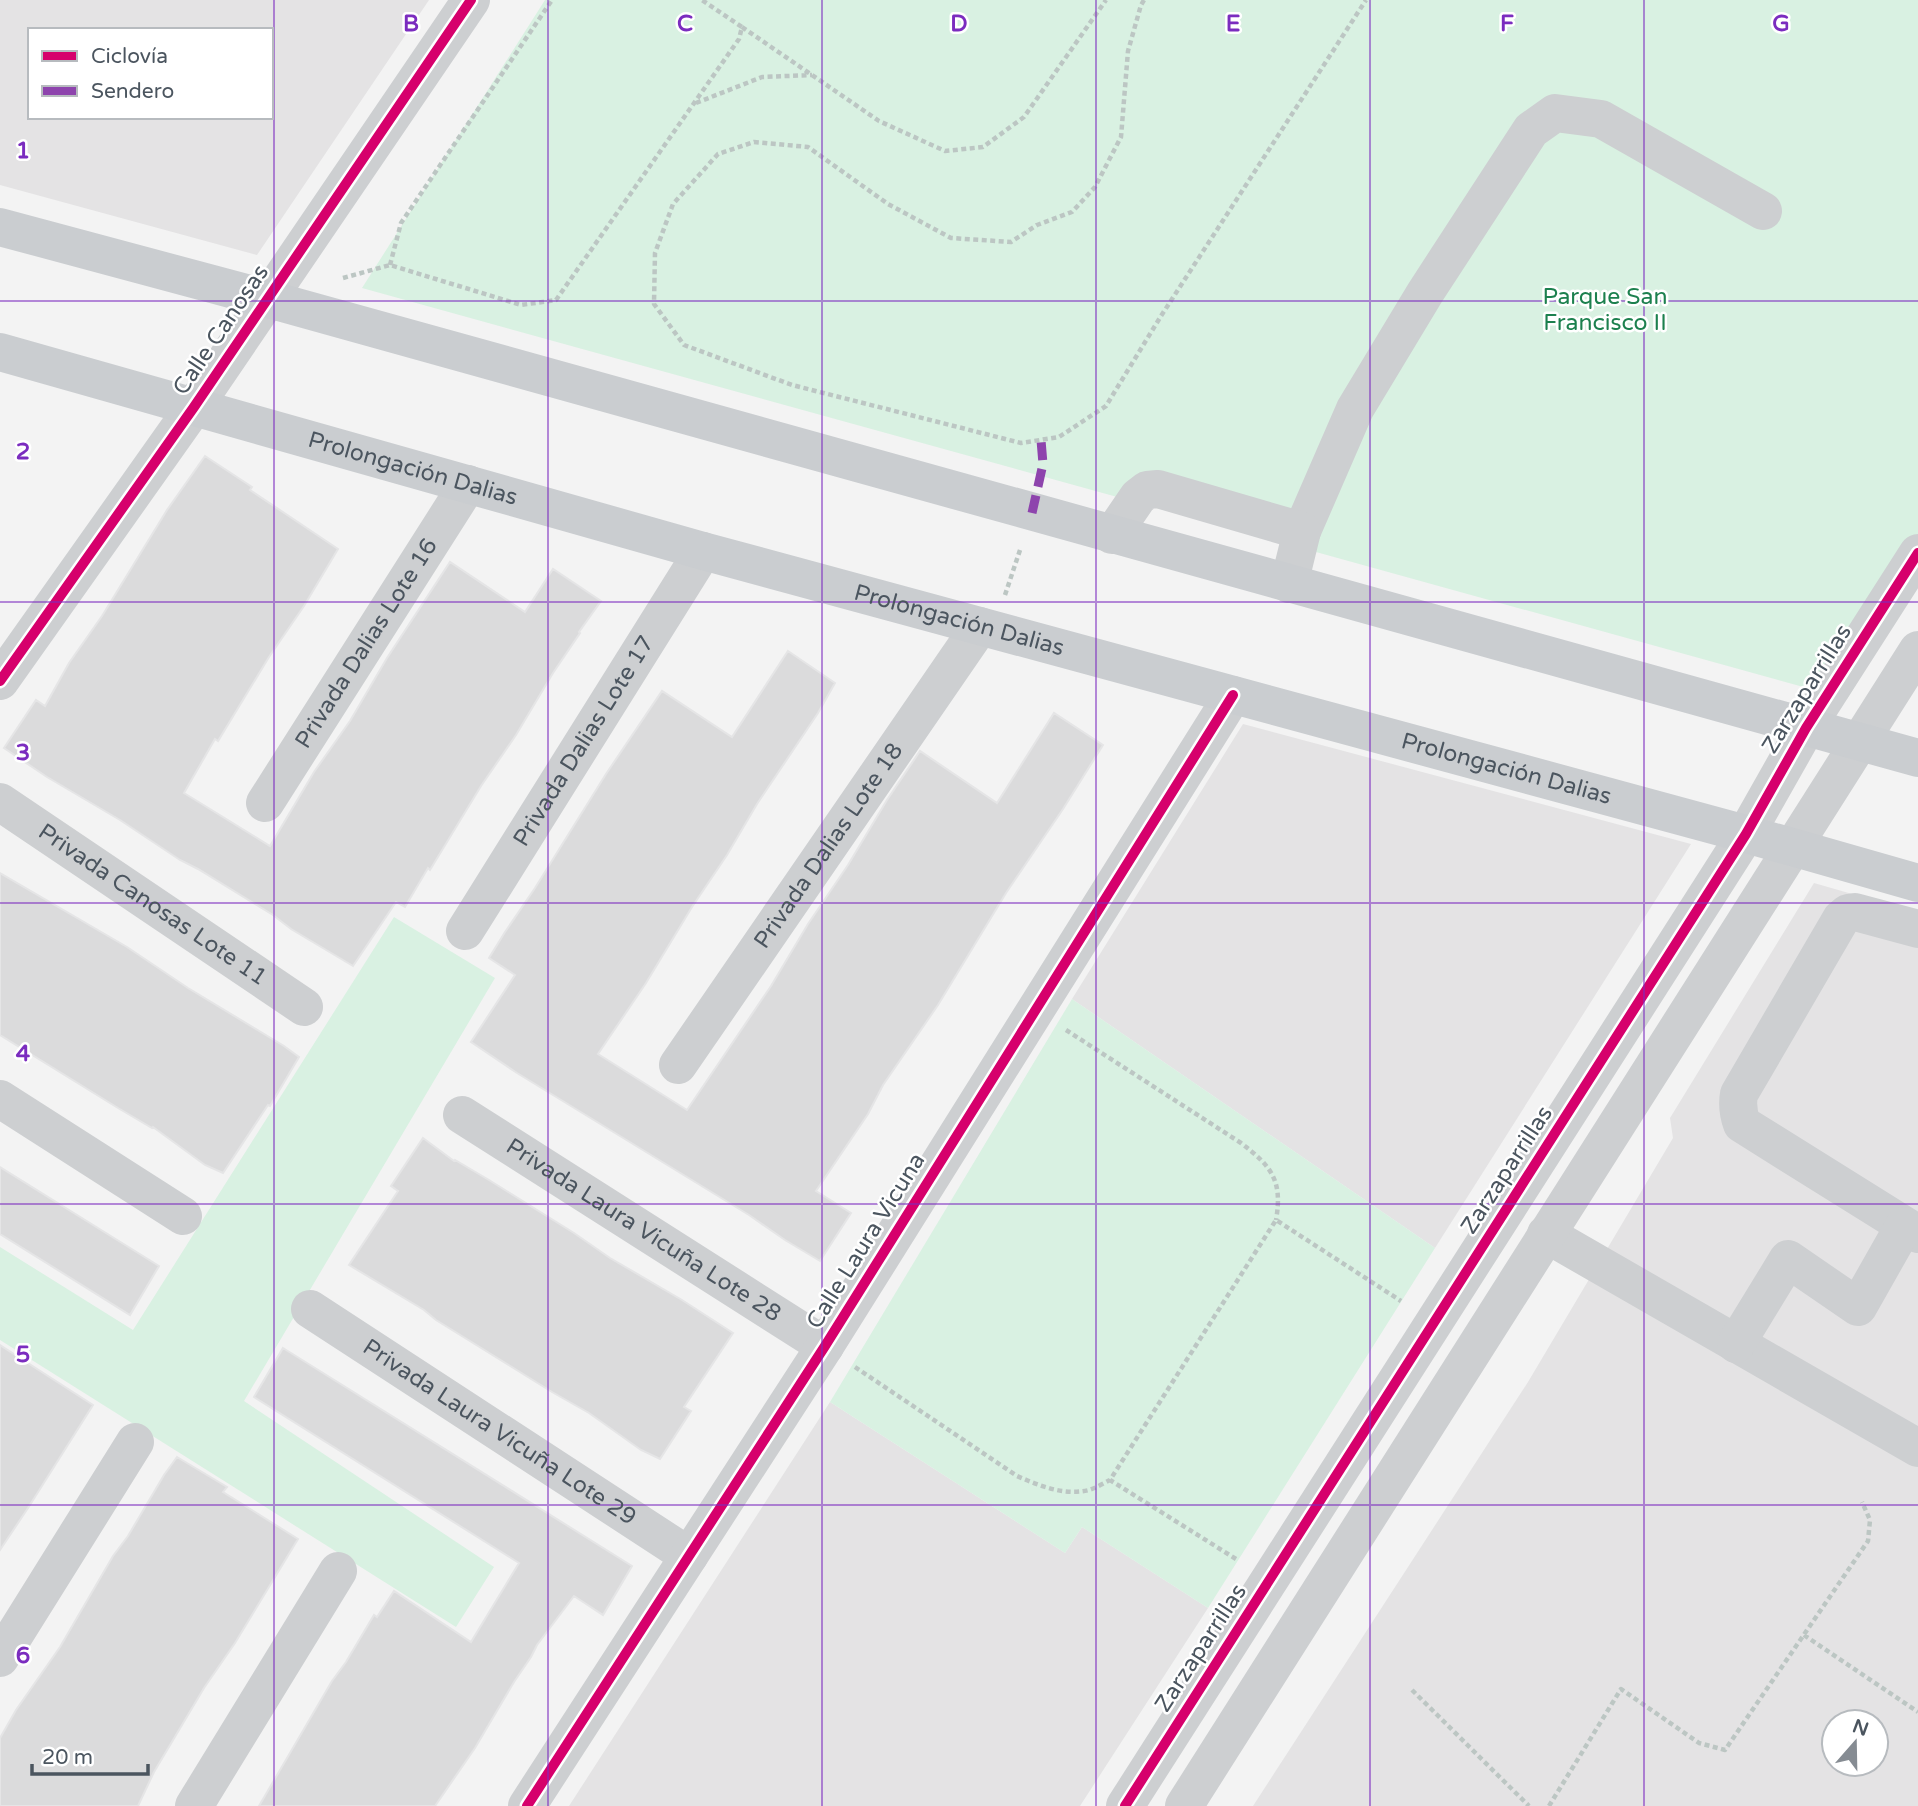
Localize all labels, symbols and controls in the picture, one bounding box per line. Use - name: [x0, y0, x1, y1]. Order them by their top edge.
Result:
- text: B: [403, 10, 419, 38]
- text: C: [677, 10, 693, 38]
- text: D: [950, 10, 968, 38]
- text: E: [1226, 10, 1240, 38]
- text: F: [1500, 10, 1514, 38]
- text: G: [1772, 10, 1790, 38]
- legend: [28, 28, 273, 119]
- text: Ciclovía: [91, 44, 168, 69]
- text: Sendero: [91, 79, 174, 104]
- text: 1: [16, 137, 30, 165]
- street label: Calle Canosas: [167, 259, 275, 401]
- park label: Parque San Francisco II: [1543, 283, 1667, 337]
- street label: Prolongación Dalias: [305, 426, 521, 512]
- text: 2: [16, 438, 30, 466]
- street label: Privada Dalias Lote 16: [289, 533, 444, 754]
- street label: Prolongación Dalias: [851, 579, 1067, 662]
- street label: Zarzaparrillas: [1756, 619, 1858, 759]
- street label: Privada Dalias Lote 17: [507, 631, 660, 852]
- street label: Prolongación Dalias: [1398, 727, 1614, 811]
- street label: Privada Dalias Lote 18: [748, 738, 909, 954]
- text: 3: [16, 739, 30, 767]
- street label: Privada Canosas Lote 11: [33, 818, 272, 992]
- text: 4: [16, 1040, 31, 1068]
- street label: Zarzaparrillas: [1455, 1101, 1559, 1239]
- street label: Privada Laura Vicuña Lote 28: [501, 1133, 786, 1328]
- street label: Calle Laura Vicuna: [801, 1148, 931, 1334]
- street label: Privada Laura Vicuña Lote 29: [357, 1333, 641, 1532]
- text: 5: [16, 1341, 30, 1369]
- street label: Zarzaparrillas: [1149, 1579, 1253, 1717]
- text: 6: [16, 1642, 30, 1670]
- north arrow: [1820, 1708, 1890, 1778]
- text: N: [1850, 1715, 1871, 1741]
- scale bar: [32, 1732, 147, 1776]
- text: 20 m: [42, 1745, 93, 1770]

